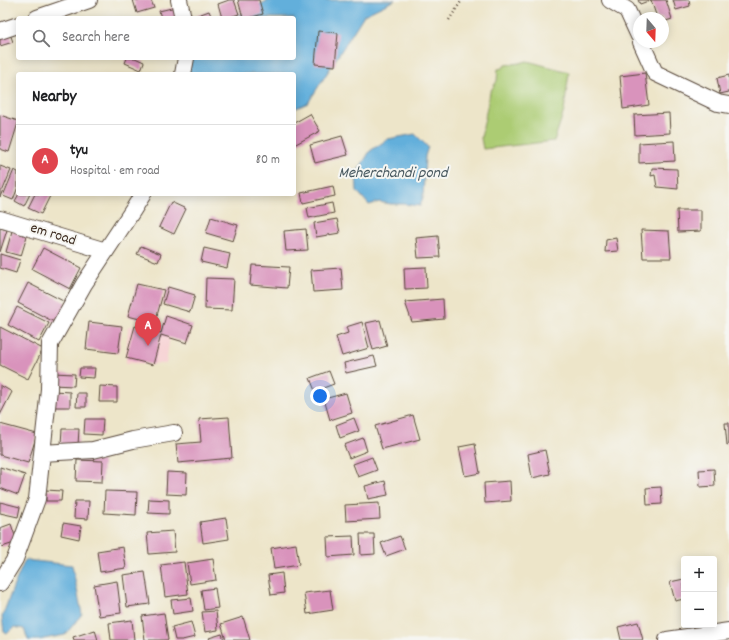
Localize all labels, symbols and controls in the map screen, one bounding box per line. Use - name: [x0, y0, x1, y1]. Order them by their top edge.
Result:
- north arrow: [633, 12, 669, 48]
- search box: [16, 16, 296, 60]
- icon: search: [30, 27, 52, 49]
- text: Search here: [62, 27, 130, 49]
- text: Nearby: [32, 86, 76, 110]
- text: tyu: [70, 140, 88, 162]
- text: A: [41, 151, 49, 170]
- text: 80 m: [256, 151, 280, 170]
- text: Hospital · em road: [70, 162, 160, 181]
- water label: Meherchandi pond: [339, 162, 450, 185]
- street label: em road: [27, 218, 79, 252]
- pin: A: [135, 313, 161, 346]
- your location: [310, 386, 330, 406]
- map controls: [681, 556, 717, 628]
- button: +: [681, 556, 717, 592]
- button: −: [681, 592, 717, 628]

